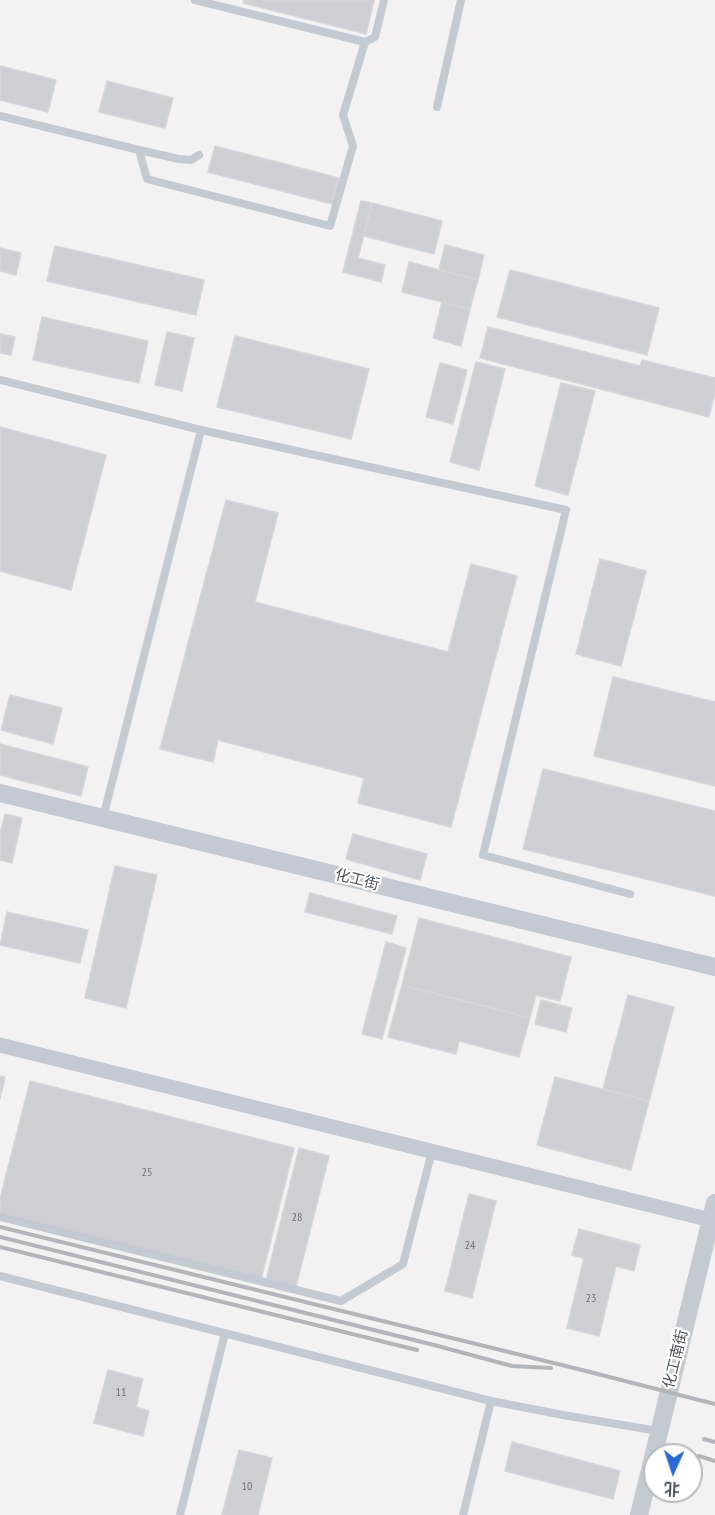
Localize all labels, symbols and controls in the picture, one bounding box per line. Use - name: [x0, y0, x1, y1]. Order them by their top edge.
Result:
- street label: 化工街: [333, 866, 381, 894]
- house number: 25: [142, 1166, 152, 1180]
- house number: 28: [292, 1211, 302, 1225]
- house number: 24: [465, 1239, 475, 1253]
- house number: 23: [586, 1292, 596, 1306]
- street label: 化工南街: [660, 1328, 692, 1390]
- house number: 11: [116, 1386, 126, 1400]
- north arrow: [643, 1443, 703, 1503]
- text: 北: [664, 1479, 681, 1499]
- house number: 10: [242, 1480, 252, 1494]

